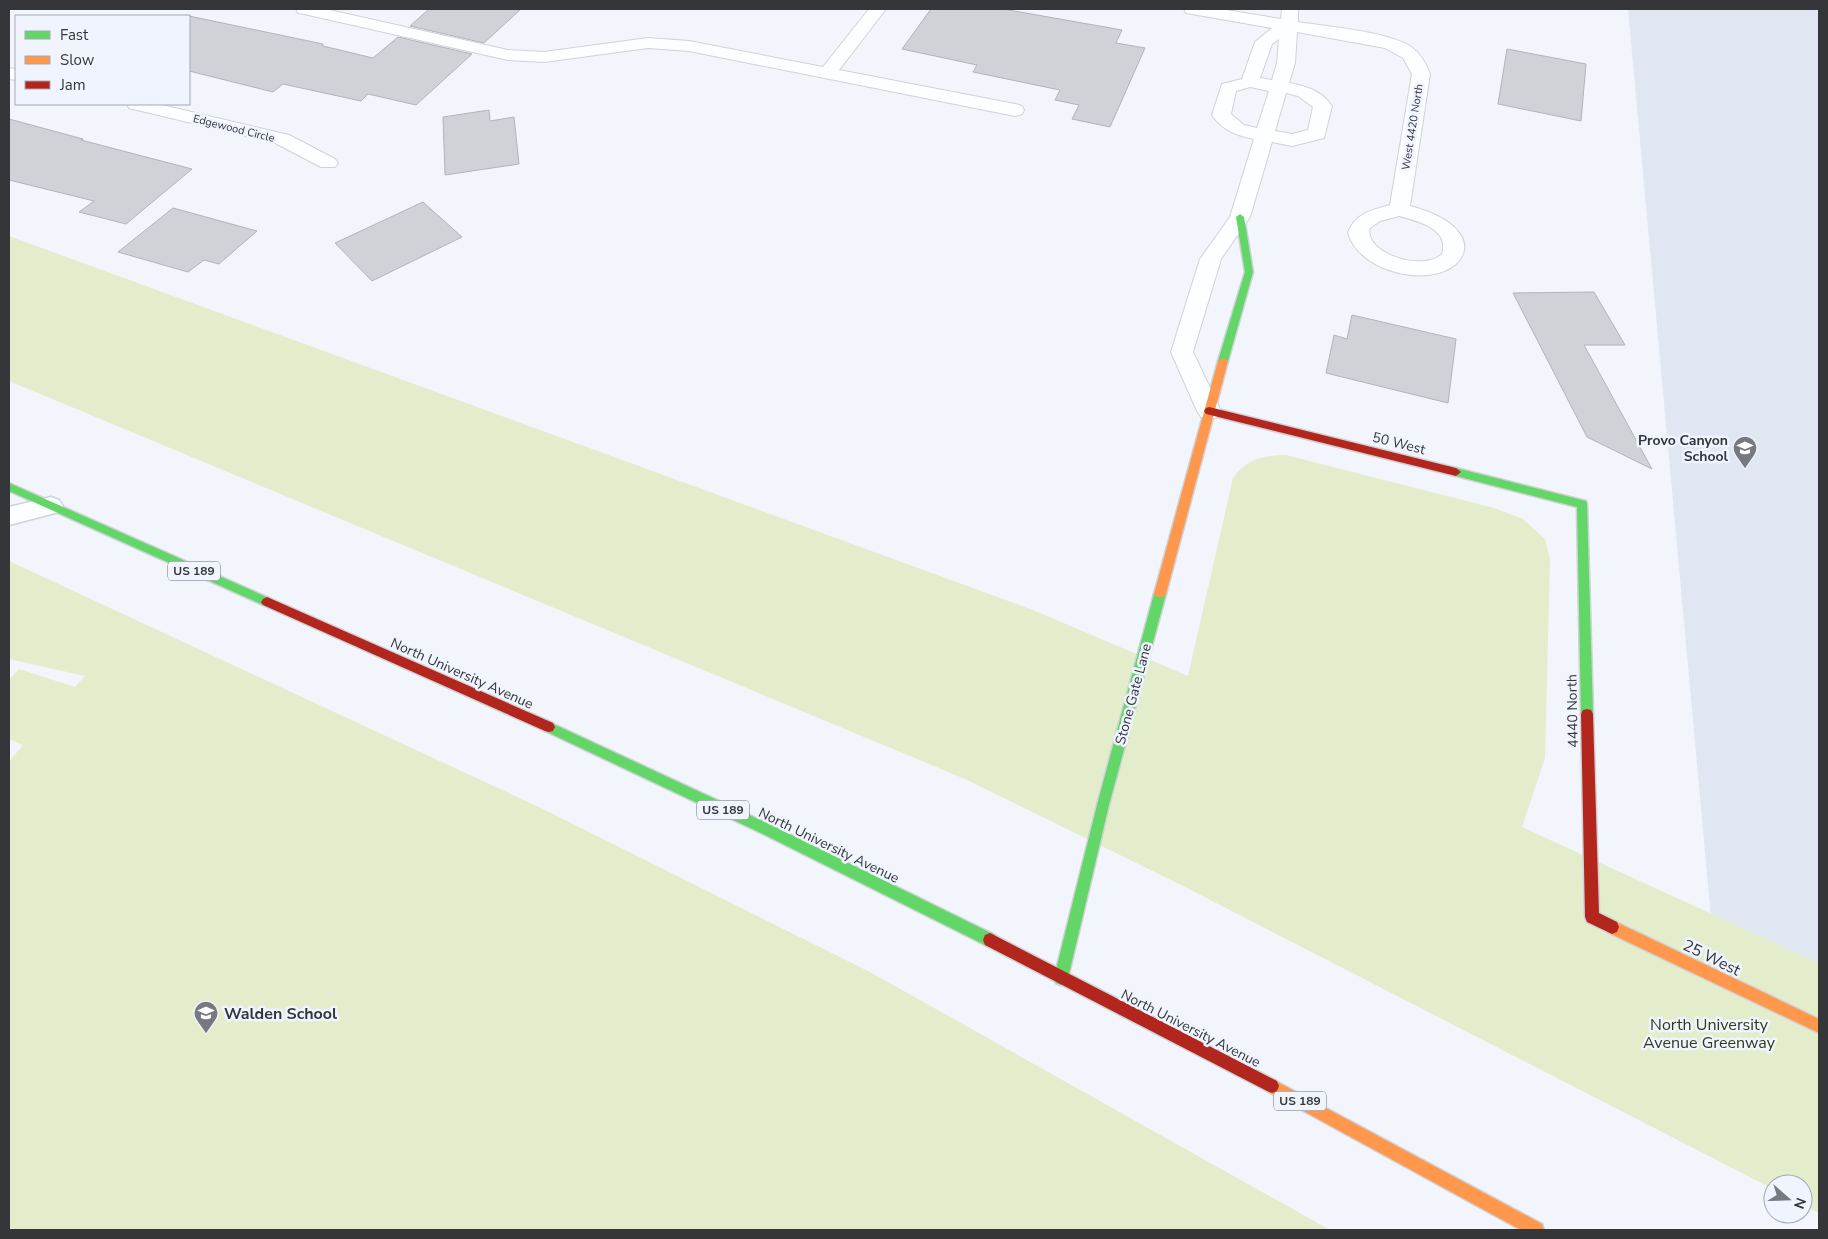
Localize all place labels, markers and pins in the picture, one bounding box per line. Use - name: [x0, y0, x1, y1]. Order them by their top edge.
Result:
- place label: Provo Canyon School: [1638, 431, 1729, 466]
- school or university icon: Provo Canyon School: [1732, 435, 1758, 469]
- school or university icon: Walden School: [193, 1000, 219, 1034]
- place label: Walden School: [224, 1003, 337, 1025]

